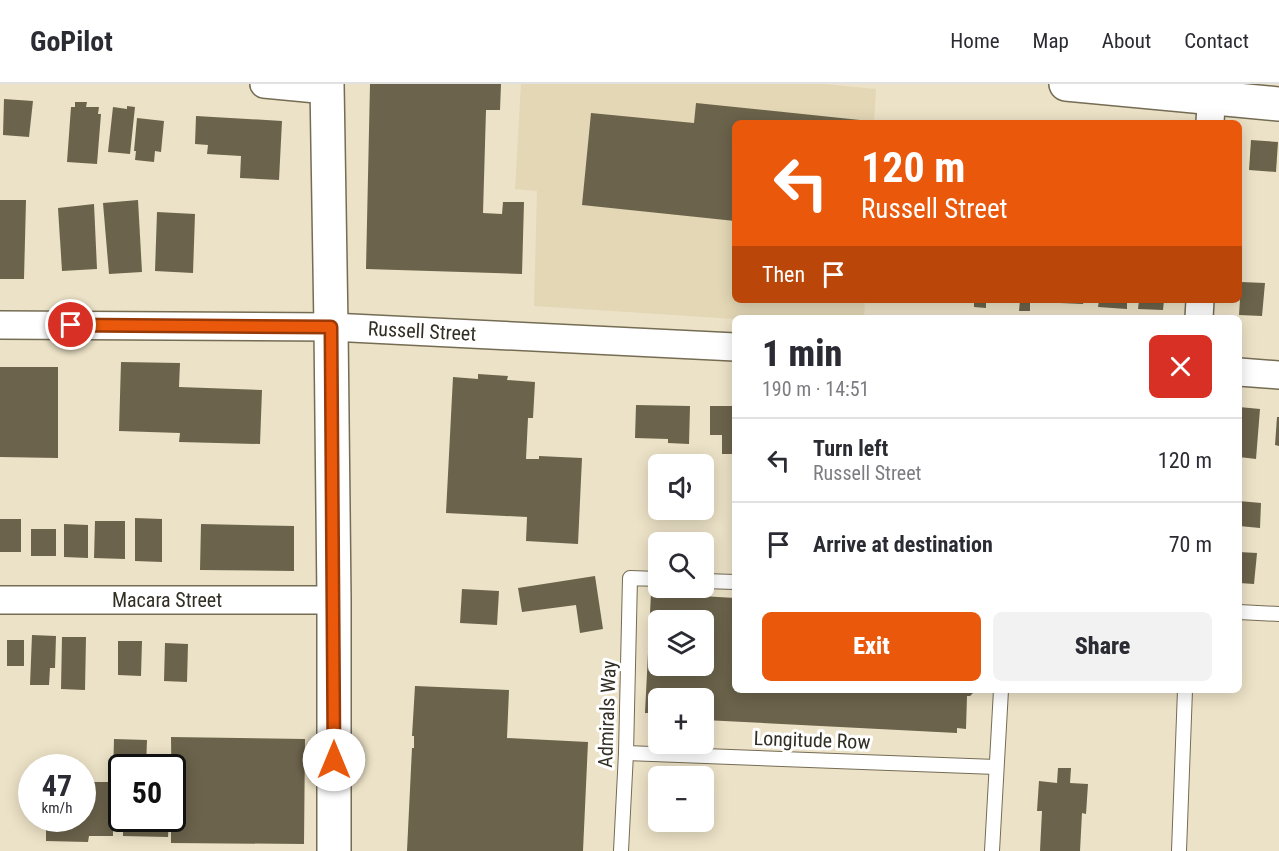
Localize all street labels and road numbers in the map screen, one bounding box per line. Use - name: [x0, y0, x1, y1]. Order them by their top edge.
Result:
- street label: Russell Street: [367, 316, 477, 346]
- street label: Macara Street: [112, 588, 222, 612]
- street label: Admirals Way: [593, 660, 621, 768]
- street label: Longitude Row: [753, 726, 871, 754]

